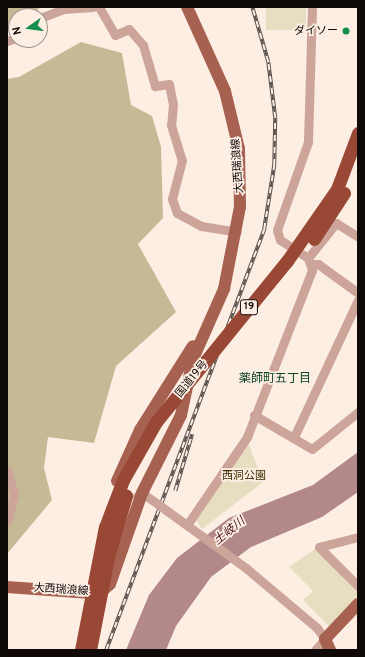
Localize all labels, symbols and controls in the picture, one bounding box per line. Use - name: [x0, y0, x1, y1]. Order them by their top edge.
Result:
- north arrow: [8, 8, 48, 48]
- place label: ダイソー: [294, 24, 338, 38]
- text: N: [10, 25, 25, 36]
- marker: ダイソー: [341, 26, 351, 36]
- street label: 大西瑞浪線: [229, 138, 247, 194]
- road number: 19: [239, 299, 259, 315]
- street label: 国道19号: [173, 358, 211, 400]
- district label: 薬師町五丁目: [239, 373, 311, 387]
- park label: 西洞公園: [222, 469, 266, 483]
- water label: 土岐川: [211, 515, 249, 549]
- street label: 大西瑞浪線: [33, 581, 89, 599]

